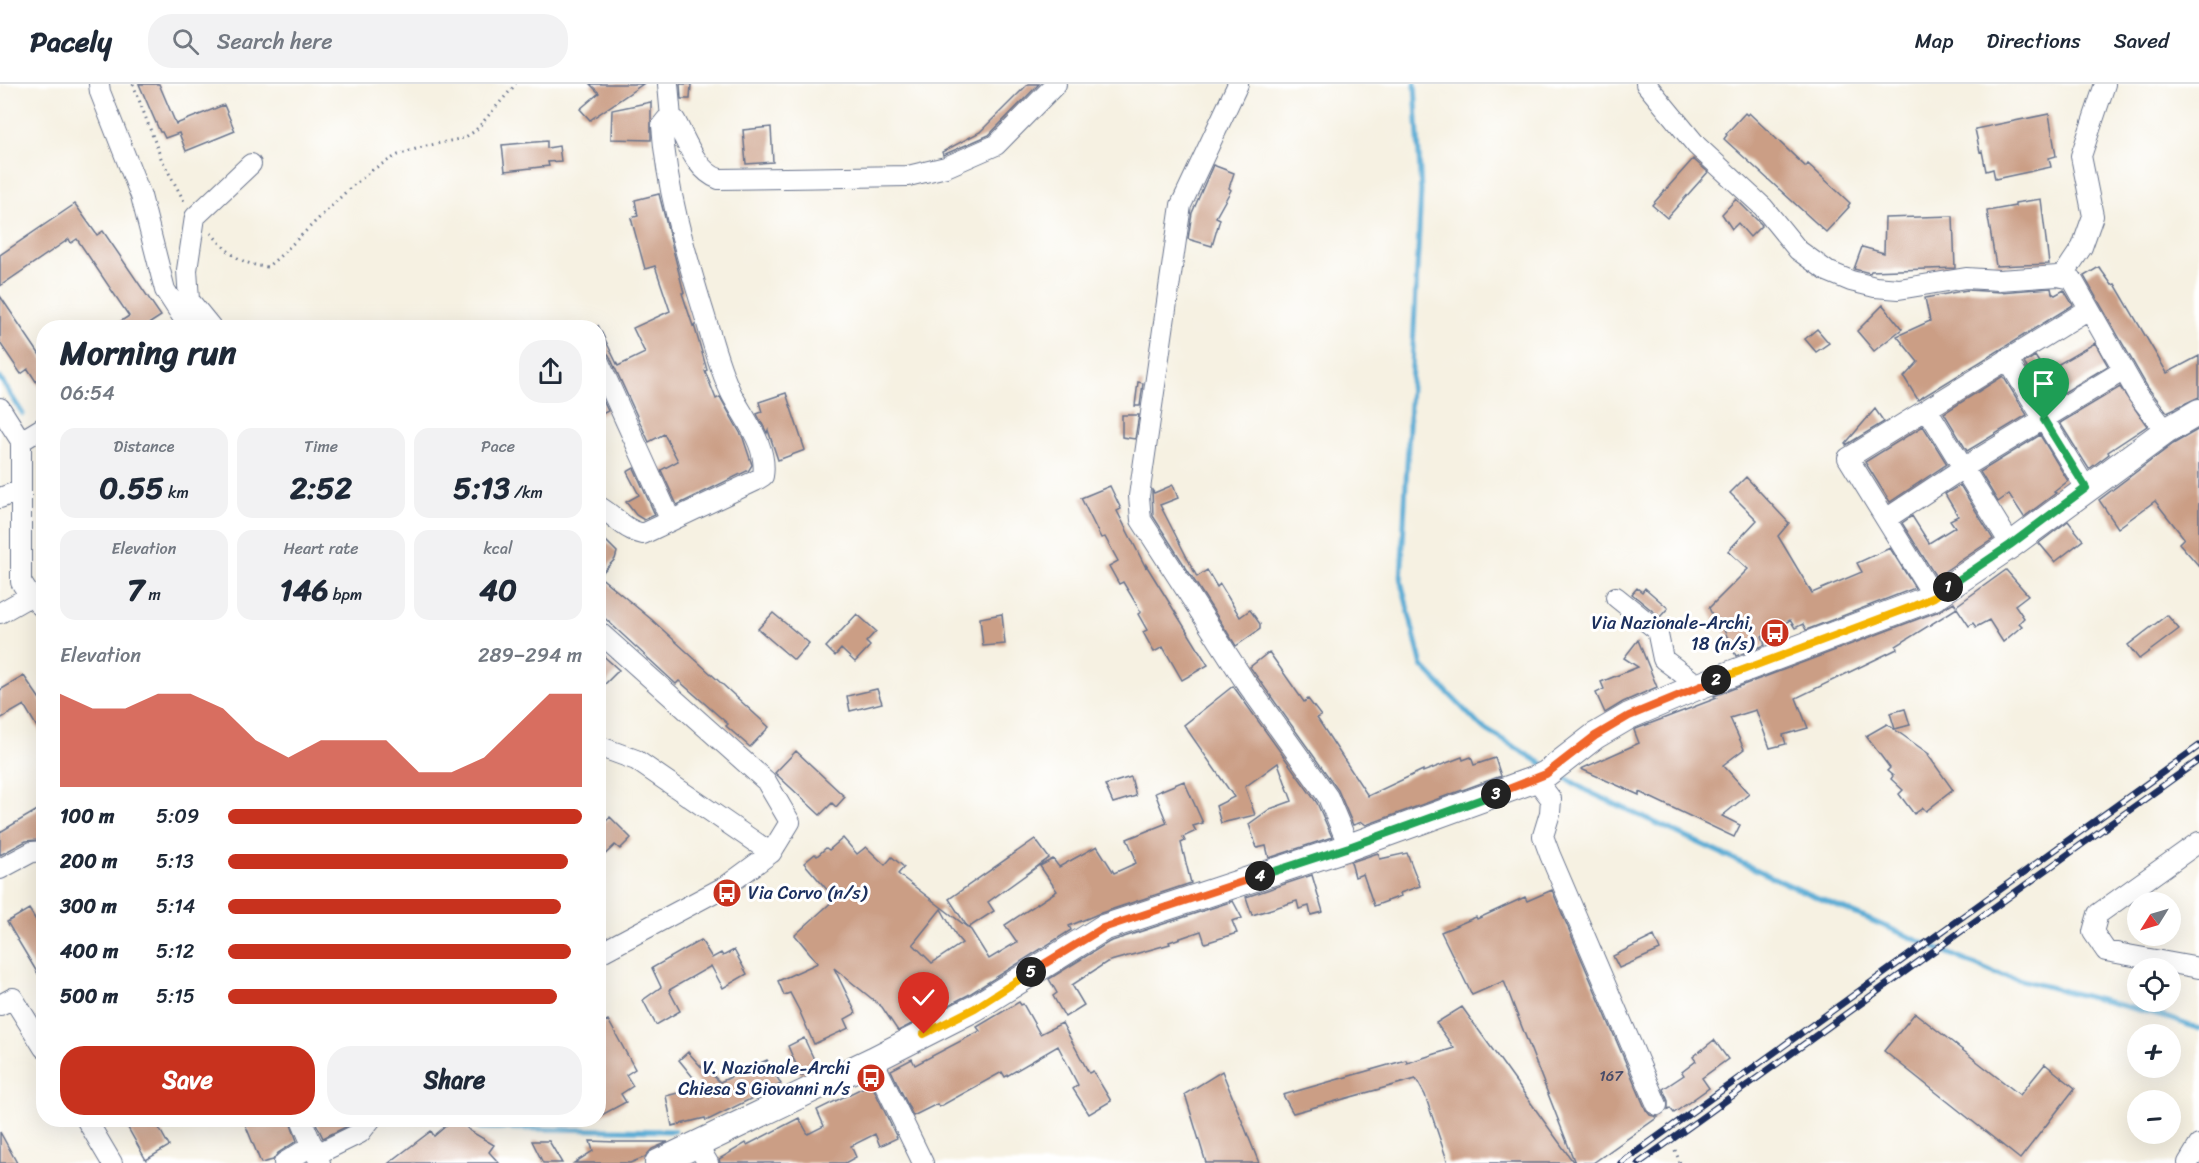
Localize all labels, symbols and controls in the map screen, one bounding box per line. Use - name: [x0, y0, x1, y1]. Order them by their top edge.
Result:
- search box: [148, 14, 568, 68]
- text: Pacely: [30, 17, 112, 66]
- text: Search here: [217, 22, 333, 61]
- text: Map: [1915, 22, 1953, 60]
- text: Directions: [1986, 22, 2081, 60]
- text: Saved: [2114, 22, 2169, 60]
- icon: search: [169, 25, 202, 58]
- text: Morning run: [60, 324, 236, 382]
- button: share: [519, 340, 582, 403]
- pin: [2018, 358, 2069, 420]
- icon: arrive: [2027, 367, 2060, 400]
- text: 06:54: [60, 376, 115, 411]
- text: Distance: [114, 432, 174, 461]
- text: Time: [304, 432, 338, 461]
- text: Pace: [481, 432, 515, 461]
- text: 0.55: [99, 461, 164, 515]
- text: 2:52: [290, 461, 352, 515]
- text: 5:13: [453, 461, 510, 515]
- text: km: [164, 478, 189, 507]
- text: /km: [510, 478, 543, 507]
- text: Elevation: [112, 534, 176, 563]
- text: Heart rate: [283, 534, 359, 563]
- text: kcal: [483, 534, 513, 563]
- text: 7: [127, 563, 144, 617]
- text: 146: [280, 563, 328, 617]
- text: 40: [479, 563, 517, 617]
- pin: 1: [1933, 572, 1963, 602]
- text: 1: [1945, 572, 1951, 601]
- text: m: [144, 580, 161, 609]
- text: bpm: [328, 580, 362, 609]
- place label: Via Nazionale-Archi, 18 (n/s): [1591, 607, 1756, 660]
- bus stop icon: Via Nazionale-Archi, 18 (n/s): [1759, 617, 1791, 649]
- text: Elevation: [60, 638, 141, 673]
- text: 289–294 m: [478, 638, 582, 673]
- pin: 2: [1701, 665, 1731, 695]
- text: 2: [1711, 665, 1721, 694]
- pin: 3: [1481, 779, 1511, 809]
- text: 3: [1492, 779, 1500, 808]
- text: 100 m: [60, 799, 114, 834]
- text: 5:09: [156, 799, 199, 834]
- text: 200 m: [60, 844, 117, 879]
- text: 5:13: [156, 844, 194, 879]
- pin: 4: [1245, 861, 1275, 891]
- text: 4: [1255, 861, 1265, 890]
- bus stop icon: Via Corvo (n/s): [711, 877, 743, 909]
- place label: Via Corvo (n/s): [748, 877, 868, 909]
- text: 300 m: [60, 889, 117, 924]
- text: 5:14: [156, 889, 195, 924]
- north arrow: [2127, 892, 2181, 946]
- map controls: [2127, 892, 2181, 1144]
- text: 400 m: [60, 934, 118, 969]
- text: 5:12: [156, 934, 194, 969]
- pin: 5: [1016, 957, 1046, 987]
- text: 5: [1026, 957, 1036, 986]
- button: locate: [2127, 958, 2181, 1012]
- pin: [898, 972, 949, 1034]
- text: 500 m: [60, 979, 118, 1014]
- text: 5:15: [156, 979, 195, 1014]
- icon: check: [907, 981, 940, 1014]
- button: +: [2127, 1024, 2181, 1078]
- button: Save: [60, 1046, 315, 1115]
- button: Share: [327, 1046, 582, 1115]
- place label: V. Nazionale-Archi Chiesa S Giovanni n/s: [678, 1052, 851, 1105]
- bus stop icon: V. Nazionale-Archi Chiesa S Giovanni n/s: [855, 1062, 887, 1094]
- house number: 167: [1599, 1063, 1624, 1089]
- button: −: [2127, 1090, 2181, 1144]

